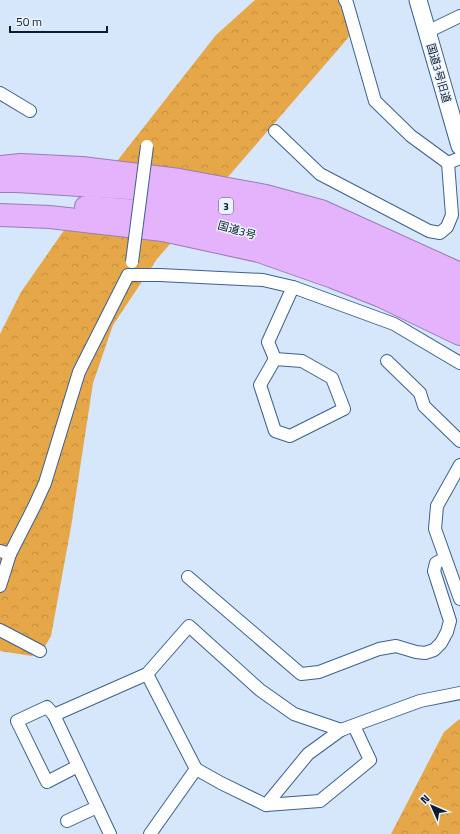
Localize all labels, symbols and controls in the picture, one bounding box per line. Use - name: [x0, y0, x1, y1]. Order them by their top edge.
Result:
- scale bar: [10, 8, 107, 34]
- text: 50 m: [16, 12, 42, 31]
- street label: 国道3号旧道: [423, 41, 455, 105]
- road number: 3: [219, 198, 233, 214]
- street label: 国道3号: [216, 217, 258, 243]
- north arrow: [412, 786, 452, 826]
- text: N: [417, 791, 433, 807]

